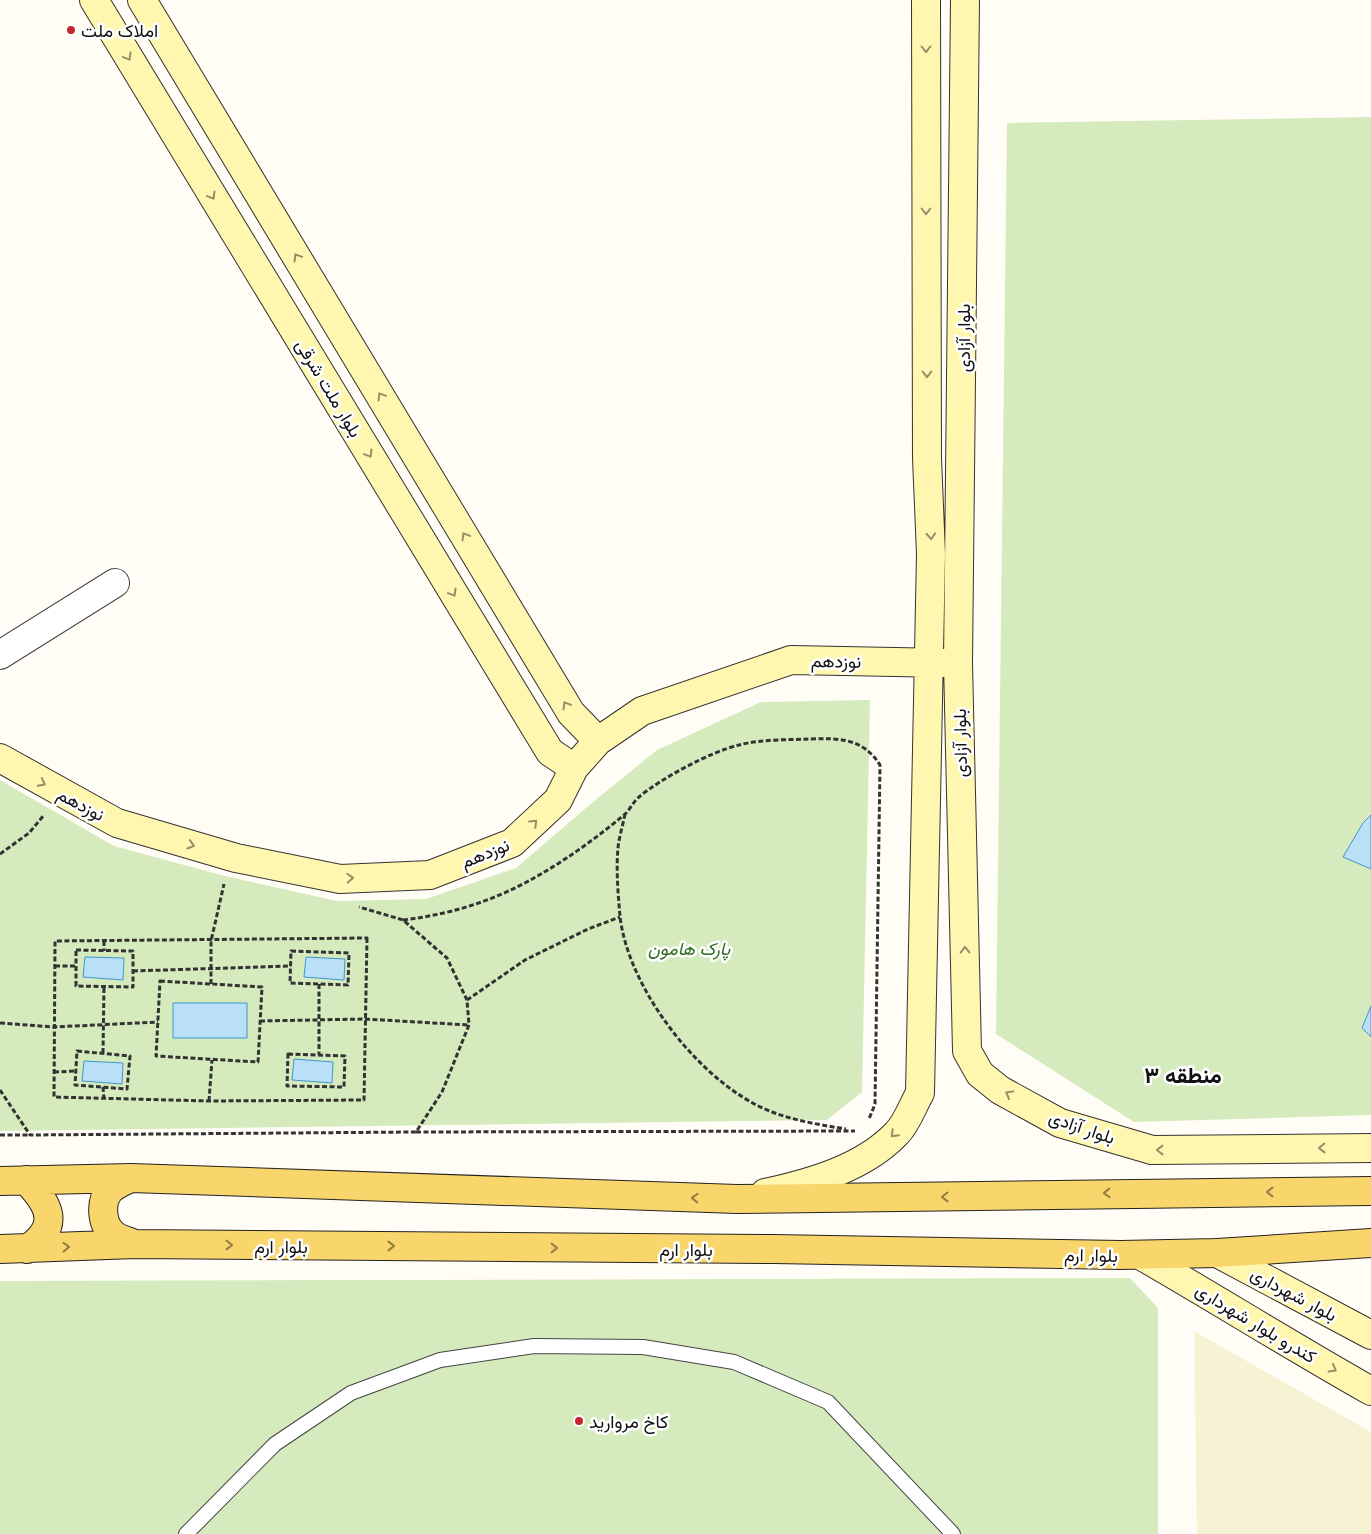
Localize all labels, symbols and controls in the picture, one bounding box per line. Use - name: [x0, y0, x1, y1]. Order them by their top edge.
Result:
- place label: املاک ملت: [81, 19, 158, 42]
- marker: املاک ملت: [65, 24, 77, 36]
- one-way arrow: [921, 45, 931, 53]
- one-way arrow: [122, 51, 131, 60]
- one-way arrow: [206, 190, 216, 199]
- one-way arrow: [921, 208, 931, 215]
- one-way arrow: [294, 254, 304, 263]
- street label: بلوار آزادی: [952, 304, 975, 372]
- street label: بلوار ملت شرقی: [291, 335, 367, 441]
- one-way arrow: [922, 370, 932, 378]
- one-way arrow: [377, 393, 387, 402]
- one-way arrow: [363, 449, 373, 458]
- one-way arrow: [461, 532, 471, 541]
- one-way arrow: [925, 532, 936, 540]
- one-way arrow: [447, 588, 457, 597]
- street label: نوزدهم: [811, 649, 861, 674]
- one-way arrow: [563, 701, 573, 710]
- street label: بلوار آزادی: [948, 708, 972, 778]
- one-way arrow: [37, 777, 46, 787]
- street label: نوزدهم: [53, 782, 109, 827]
- one-way arrow: [528, 820, 537, 829]
- street label: نوزدهم: [457, 833, 513, 874]
- one-way arrow: [187, 839, 195, 849]
- one-way arrow: [346, 873, 354, 884]
- park label: پارک هامون: [648, 937, 731, 961]
- one-way arrow: [960, 946, 970, 954]
- district label: منطقه ۳: [1144, 1061, 1222, 1089]
- one-way arrow: [1005, 1091, 1014, 1101]
- street label: بلوار آزادی: [1046, 1105, 1118, 1149]
- one-way arrow: [891, 1128, 900, 1137]
- one-way arrow: [1318, 1143, 1326, 1153]
- one-way arrow: [1156, 1145, 1164, 1155]
- one-way arrow: [1266, 1187, 1274, 1197]
- one-way arrow: [1103, 1188, 1111, 1199]
- one-way arrow: [691, 1192, 699, 1203]
- one-way arrow: [941, 1192, 948, 1202]
- street label: بلوار ارم: [254, 1235, 308, 1259]
- street label: بلوار ارم: [659, 1238, 713, 1262]
- one-way arrow: [225, 1240, 233, 1250]
- one-way arrow: [387, 1241, 395, 1252]
- one-way arrow: [62, 1242, 70, 1253]
- one-way arrow: [550, 1243, 558, 1253]
- street label: بلوار ارم: [1064, 1243, 1118, 1268]
- street label: بلوار شهرداری: [1247, 1262, 1341, 1326]
- street label: کندرو بلوار شهرداری: [1191, 1278, 1321, 1368]
- one-way arrow: [1327, 1363, 1336, 1373]
- place label: کاخ مروارید: [589, 1410, 668, 1434]
- marker: کاخ مروارید: [573, 1415, 585, 1427]

